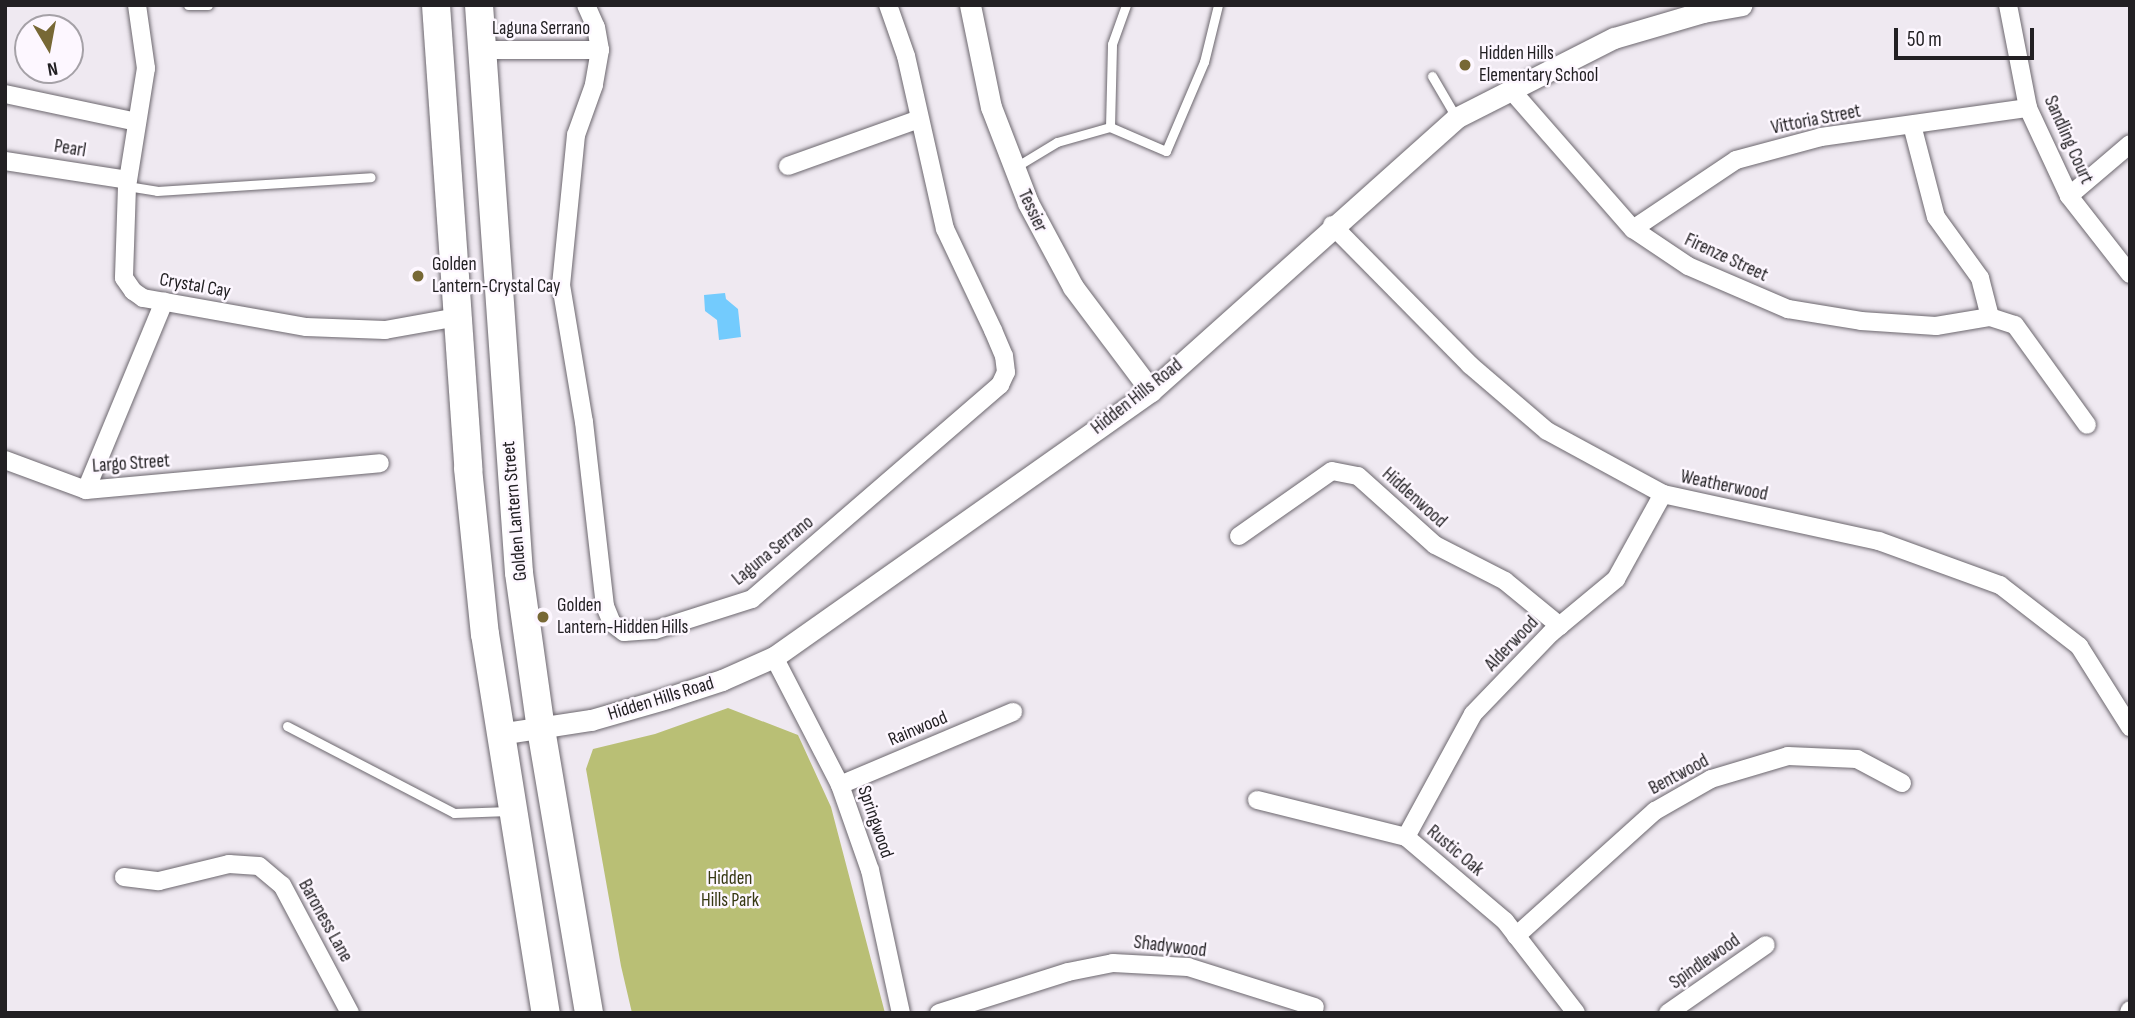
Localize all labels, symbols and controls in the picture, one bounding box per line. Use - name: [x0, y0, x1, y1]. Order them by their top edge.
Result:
- north arrow: [14, 14, 84, 84]
- scale bar: [1897, 14, 2037, 58]
- street label: Laguna Serrano: [492, 18, 590, 40]
- text: 50 m: [1907, 27, 1942, 52]
- place label: Hidden Hills Elementary School: [1479, 43, 1598, 87]
- text: N: [45, 56, 59, 80]
- marker: Hidden Hills Elementary School: [1457, 57, 1473, 73]
- street label: Sandling Court: [2038, 92, 2098, 188]
- street label: Vittoria Street: [1769, 100, 1863, 140]
- street label: Pearl: [52, 135, 88, 163]
- street label: Tessier: [1012, 186, 1052, 236]
- street label: Firenze Street: [1681, 229, 1771, 287]
- place label: Golden Lantern-Crystal Cay: [432, 254, 560, 298]
- marker: Golden Lantern-Crystal Cay: [410, 268, 426, 284]
- street label: Crystal Cay: [158, 269, 232, 303]
- street label: Hidden Hills Road: [1087, 354, 1187, 440]
- street label: Golden Lantern Street: [498, 440, 532, 582]
- street label: Largo Street: [91, 450, 171, 478]
- street label: Hiddenwood: [1377, 463, 1451, 533]
- street label: Weatherwood: [1678, 466, 1770, 506]
- street label: Laguna Serrano: [728, 511, 818, 591]
- place label: Golden Lantern-Hidden Hills: [557, 595, 688, 639]
- marker: Golden Lantern-Hidden Hills: [535, 609, 551, 625]
- street label: Alderwood: [1480, 612, 1544, 676]
- street label: Hidden Hills Road: [605, 672, 717, 726]
- street label: Rainwood: [885, 706, 951, 752]
- street label: Bentwood: [1645, 750, 1713, 800]
- street label: Springwood: [852, 783, 898, 861]
- street label: Rustic Oak: [1422, 821, 1488, 881]
- park label: Hidden Hills Park: [701, 868, 759, 912]
- street label: Baroness Lane: [293, 876, 357, 966]
- street label: Spindlewood: [1665, 929, 1745, 995]
- street label: Shadywood: [1132, 931, 1208, 963]

